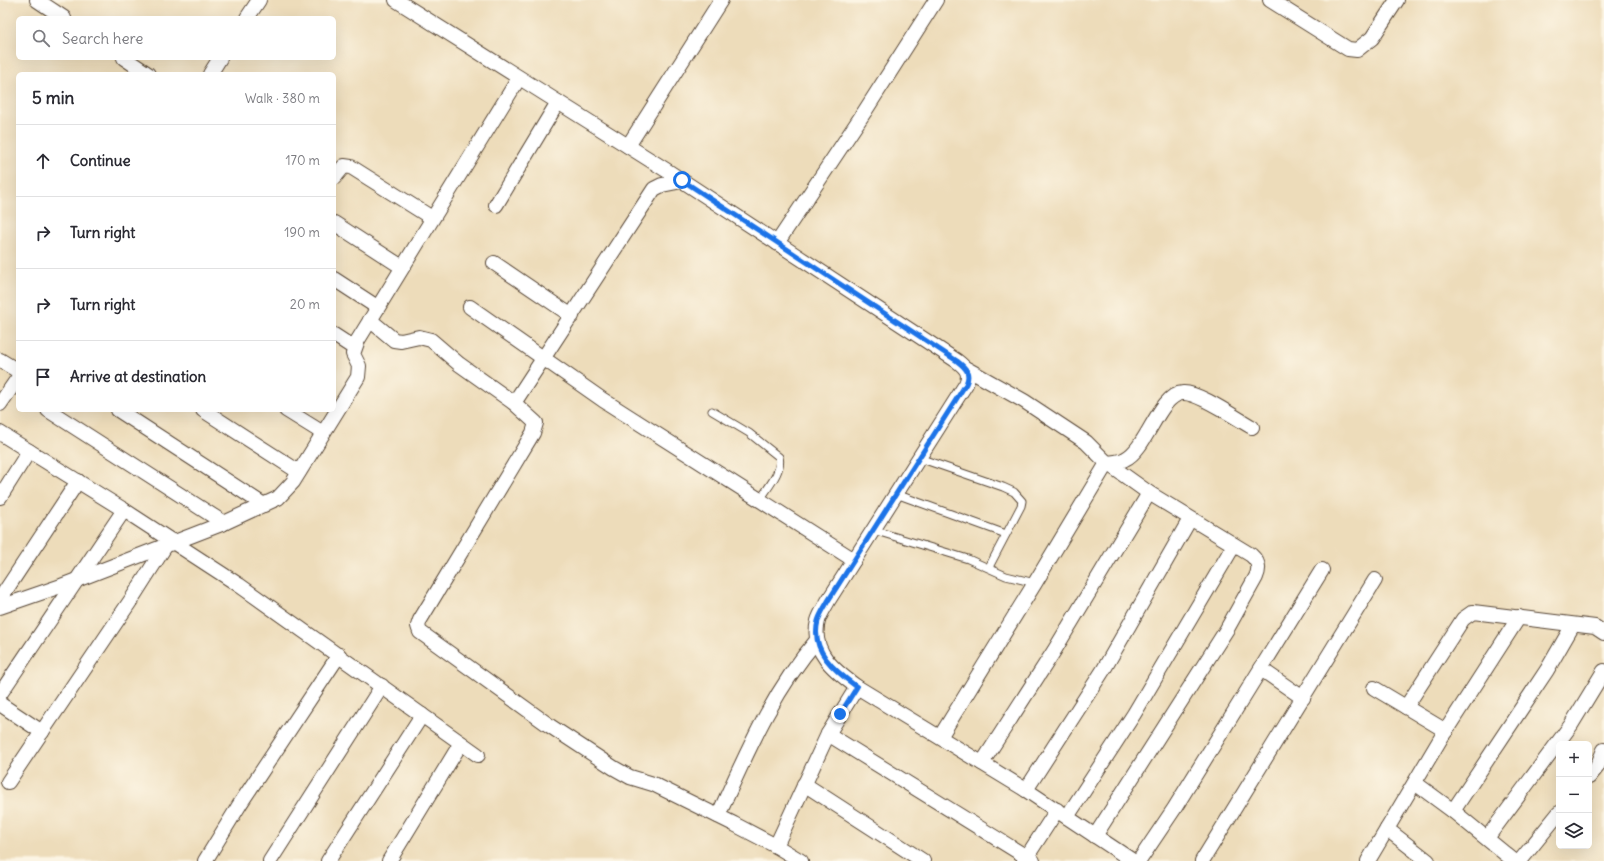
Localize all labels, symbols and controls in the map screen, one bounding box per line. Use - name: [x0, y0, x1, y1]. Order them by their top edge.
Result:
- search box: [16, 16, 336, 60]
- icon: search: [30, 27, 52, 49]
- text: Search here: [62, 29, 143, 48]
- text: 5 min: [32, 87, 74, 109]
- text: Walk · 380 m: [245, 90, 320, 107]
- icon: ahead: [32, 150, 54, 172]
- text: Continue: [70, 151, 131, 170]
- text: 170 m: [285, 152, 320, 169]
- route start: [673, 171, 691, 189]
- icon: right: [32, 222, 54, 244]
- text: Turn right: [70, 223, 135, 242]
- text: 190 m: [284, 224, 320, 241]
- icon: right: [32, 294, 54, 316]
- text: Turn right: [70, 295, 135, 314]
- text: 20 m: [290, 296, 320, 313]
- icon: arrive: [32, 366, 54, 388]
- text: Arrive at destination: [70, 367, 206, 386]
- route end: [831, 705, 849, 723]
- map controls: [1556, 741, 1592, 849]
- button: +: [1556, 741, 1592, 777]
- button: −: [1556, 777, 1592, 813]
- button: layers: [1556, 813, 1592, 849]

